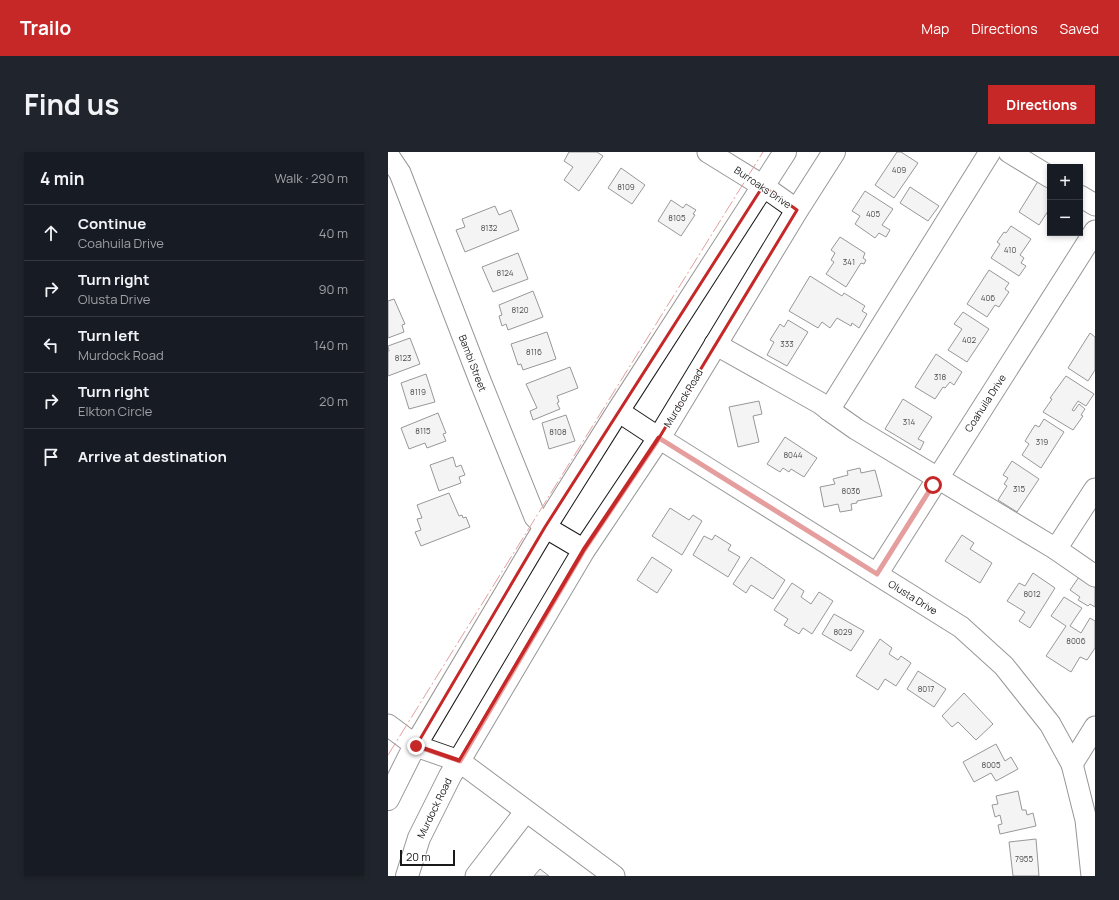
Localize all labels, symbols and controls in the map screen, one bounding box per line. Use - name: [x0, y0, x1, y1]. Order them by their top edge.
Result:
- text: Trailo: [20, 15, 71, 41]
- text: Map: [921, 19, 949, 38]
- text: Directions: [971, 19, 1038, 38]
- text: Saved: [1060, 19, 1099, 38]
- text: Find us: [24, 85, 119, 123]
- button: Directions: [988, 85, 1095, 124]
- street label: Burroaks Drive: [732, 163, 794, 211]
- house number: 409: [892, 164, 906, 175]
- map controls: [1047, 164, 1083, 236]
- button: +: [1047, 164, 1083, 200]
- text: 4 min: [40, 167, 84, 190]
- text: Walk · 290 m: [275, 169, 348, 187]
- house number: 8109: [617, 181, 635, 192]
- button: −: [1047, 200, 1083, 236]
- house number: 405: [866, 208, 880, 219]
- house number: 8105: [668, 212, 686, 223]
- text: Continue: [78, 213, 146, 234]
- icon: ahead: [40, 222, 62, 244]
- house number: 8132: [481, 222, 498, 233]
- text: 40 m: [319, 224, 348, 242]
- text: Coahuila Drive: [78, 234, 164, 252]
- house number: 410: [1004, 244, 1016, 255]
- house number: 341: [843, 256, 855, 267]
- house number: 8124: [497, 267, 514, 278]
- text: Turn right: [78, 269, 149, 290]
- icon: right: [40, 278, 62, 300]
- text: 90 m: [318, 280, 348, 298]
- text: Olusta Drive: [78, 290, 150, 308]
- house number: 406: [981, 292, 995, 303]
- house number: 8120: [511, 304, 529, 315]
- text: Turn left: [78, 325, 140, 346]
- street label: Bambi Street: [456, 333, 490, 393]
- icon: left: [40, 334, 62, 356]
- house number: 402: [962, 334, 977, 345]
- text: 140 m: [314, 336, 348, 354]
- house number: 333: [780, 338, 794, 349]
- text: Murdock Road: [78, 346, 164, 364]
- house number: 8116: [526, 346, 542, 357]
- house number: 8123: [395, 352, 411, 363]
- street label: Murdock Road: [660, 366, 706, 430]
- house number: 318: [934, 371, 946, 382]
- street label: Coahuila Drive: [961, 371, 1009, 435]
- text: Turn right: [78, 381, 149, 402]
- house number: 8119: [410, 386, 426, 397]
- icon: right: [40, 390, 62, 412]
- text: 20 m: [319, 392, 348, 410]
- text: Elkton Circle: [78, 402, 152, 420]
- house number: 314: [903, 416, 915, 427]
- house number: 8115: [415, 425, 431, 436]
- house number: 8108: [549, 426, 567, 437]
- house number: 319: [1036, 436, 1048, 447]
- icon: arrive: [40, 446, 62, 468]
- text: Arrive at destination: [78, 446, 227, 467]
- house number: 8044: [783, 449, 803, 460]
- route start: [924, 476, 942, 494]
- house number: 315: [1013, 483, 1025, 494]
- house number: 8036: [842, 485, 860, 496]
- street label: Olusta Drive: [886, 576, 940, 618]
- house number: 8012: [1023, 588, 1041, 599]
- house number: 8029: [833, 626, 853, 637]
- house number: 8006: [1066, 635, 1086, 646]
- house number: 8017: [918, 683, 934, 694]
- route end: [407, 737, 425, 755]
- house number: 8005: [981, 759, 1001, 770]
- street label: Murdock Road: [413, 775, 455, 841]
- scale bar: [400, 848, 455, 867]
- text: 20 m: [406, 849, 431, 864]
- house number: 7955: [1015, 853, 1033, 864]

